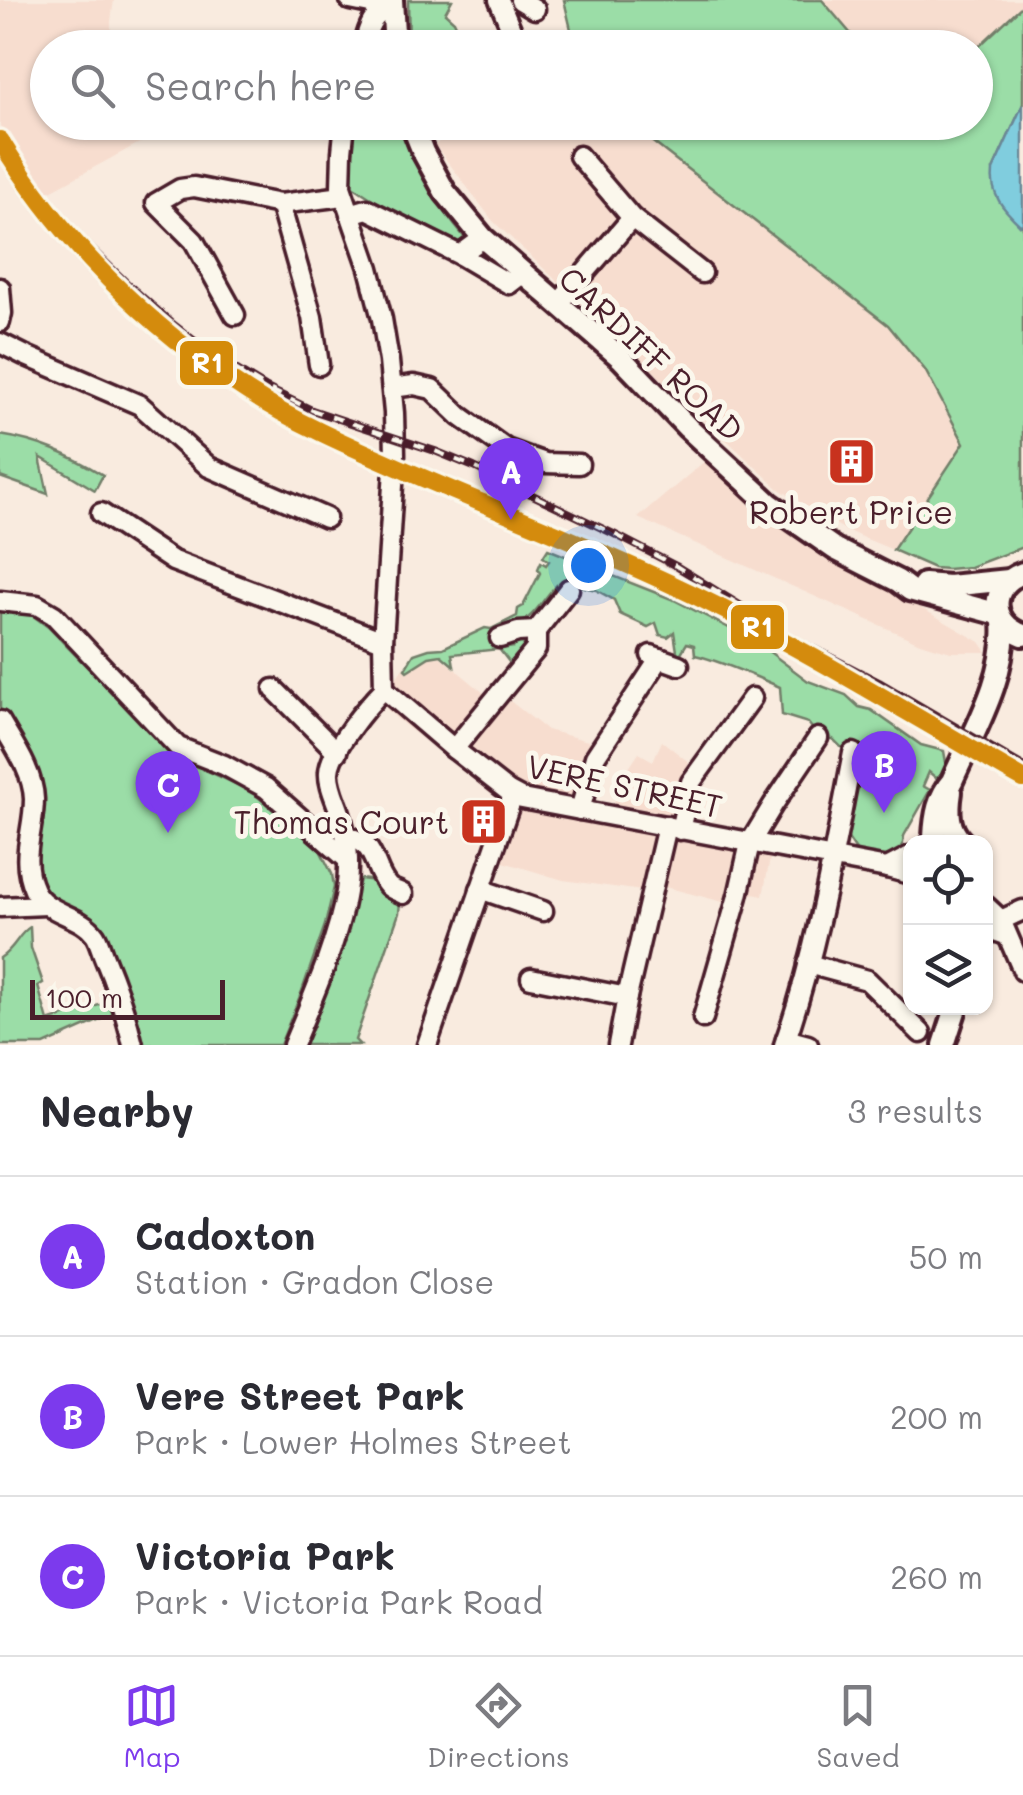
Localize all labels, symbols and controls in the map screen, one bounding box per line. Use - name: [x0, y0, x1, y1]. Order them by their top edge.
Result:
- search box: [30, 30, 993, 140]
- icon: search: [65, 58, 120, 113]
- text: Search here: [145, 60, 376, 110]
- street label: CARDIFF ROAD: [551, 257, 753, 449]
- line badge: R1: [178, 339, 235, 387]
- text: R1: [191, 344, 223, 380]
- building icon: Robert Price: [825, 435, 877, 487]
- pin: A: [478, 438, 544, 520]
- place label: Robert Price: [749, 490, 953, 532]
- your location: [563, 540, 614, 591]
- line badge: R1: [729, 603, 786, 651]
- text: R1: [741, 608, 773, 644]
- pin: B: [852, 730, 916, 813]
- street label: VERE STREET: [523, 744, 727, 826]
- pin: C: [136, 750, 200, 833]
- building icon: Thomas Court: [458, 795, 510, 847]
- place label: Thomas Court: [233, 800, 449, 842]
- map controls: [903, 835, 993, 1015]
- button: locate: [903, 835, 993, 925]
- button: layers: [903, 925, 993, 1015]
- scale bar: [30, 975, 225, 1020]
- text: 100 m: [45, 979, 123, 1015]
- text: Nearby: [40, 1083, 194, 1138]
- text: 3 results: [847, 1089, 983, 1131]
- text: Cadoxton: [135, 1210, 315, 1260]
- text: A: [61, 1235, 84, 1277]
- text: 50 m: [909, 1235, 983, 1277]
- text: Station · Gradon Close: [135, 1260, 494, 1302]
- text: Vere Street Park: [135, 1370, 465, 1420]
- text: B: [62, 1395, 83, 1437]
- text: 200 m: [890, 1395, 983, 1437]
- text: Park · Lower Holmes Street: [135, 1420, 572, 1462]
- text: Victoria Park: [135, 1530, 395, 1580]
- text: C: [61, 1555, 84, 1597]
- text: 260 m: [890, 1555, 983, 1597]
- text: Park · Victoria Park Road: [135, 1580, 543, 1622]
- tab: Map: [123, 1678, 180, 1774]
- tab: Directions: [427, 1678, 570, 1774]
- tab: Saved: [816, 1678, 900, 1774]

